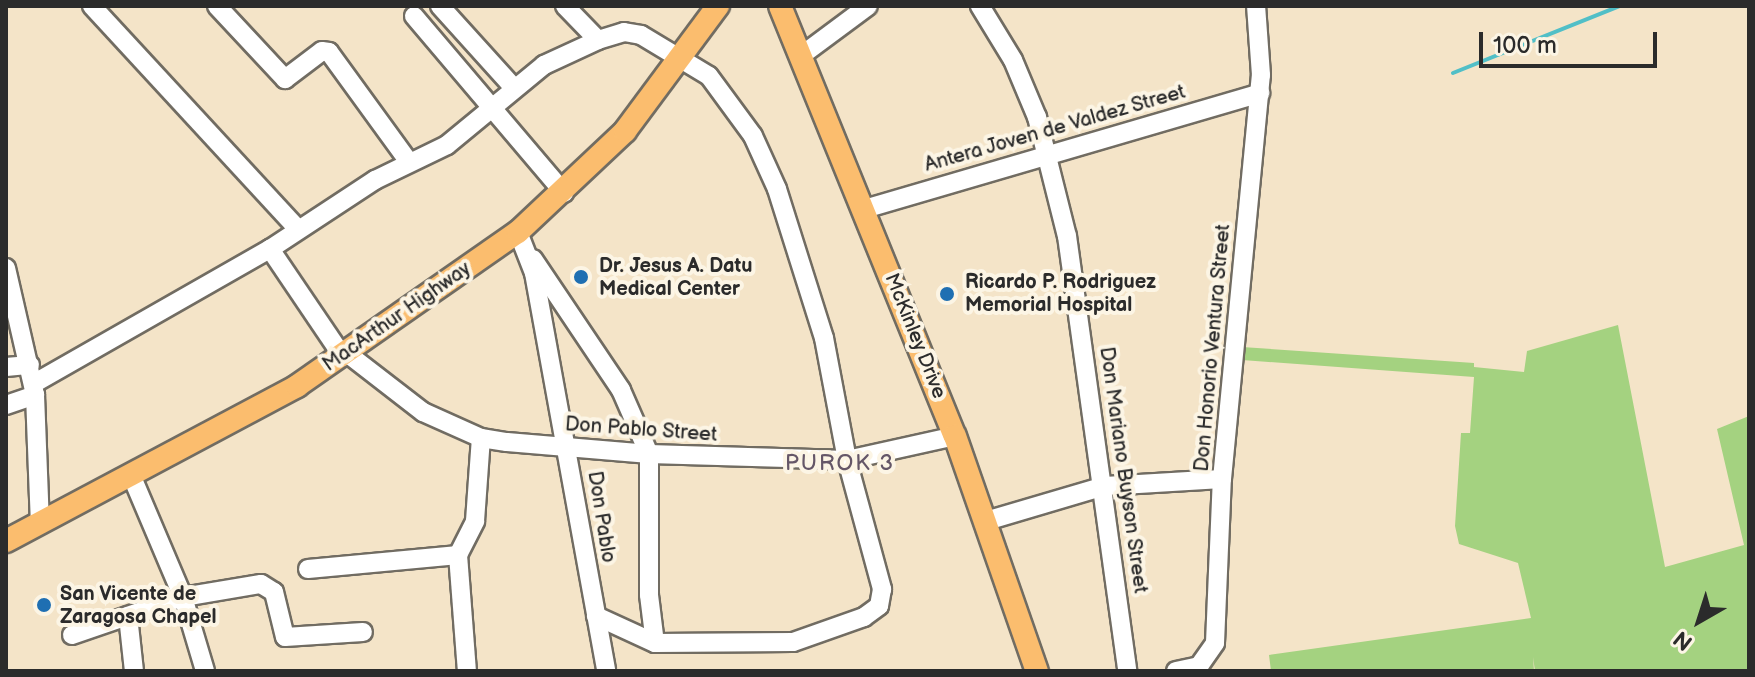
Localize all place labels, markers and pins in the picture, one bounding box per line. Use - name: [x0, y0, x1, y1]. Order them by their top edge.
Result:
- place label: Dr. Jesus A. Datu Medical Center: [599, 254, 752, 301]
- marker: Dr. Jesus A. Datu Medical Center: [570, 266, 592, 288]
- place label: Ricardo P. Rodriguez Memorial Hospital: [965, 270, 1156, 317]
- marker: Ricardo P. Rodriguez Memorial Hospital: [936, 283, 958, 305]
- place label: San Vicente de Zaragosa Chapel: [60, 582, 216, 629]
- marker: San Vicente de Zaragosa Chapel: [35, 596, 53, 614]

